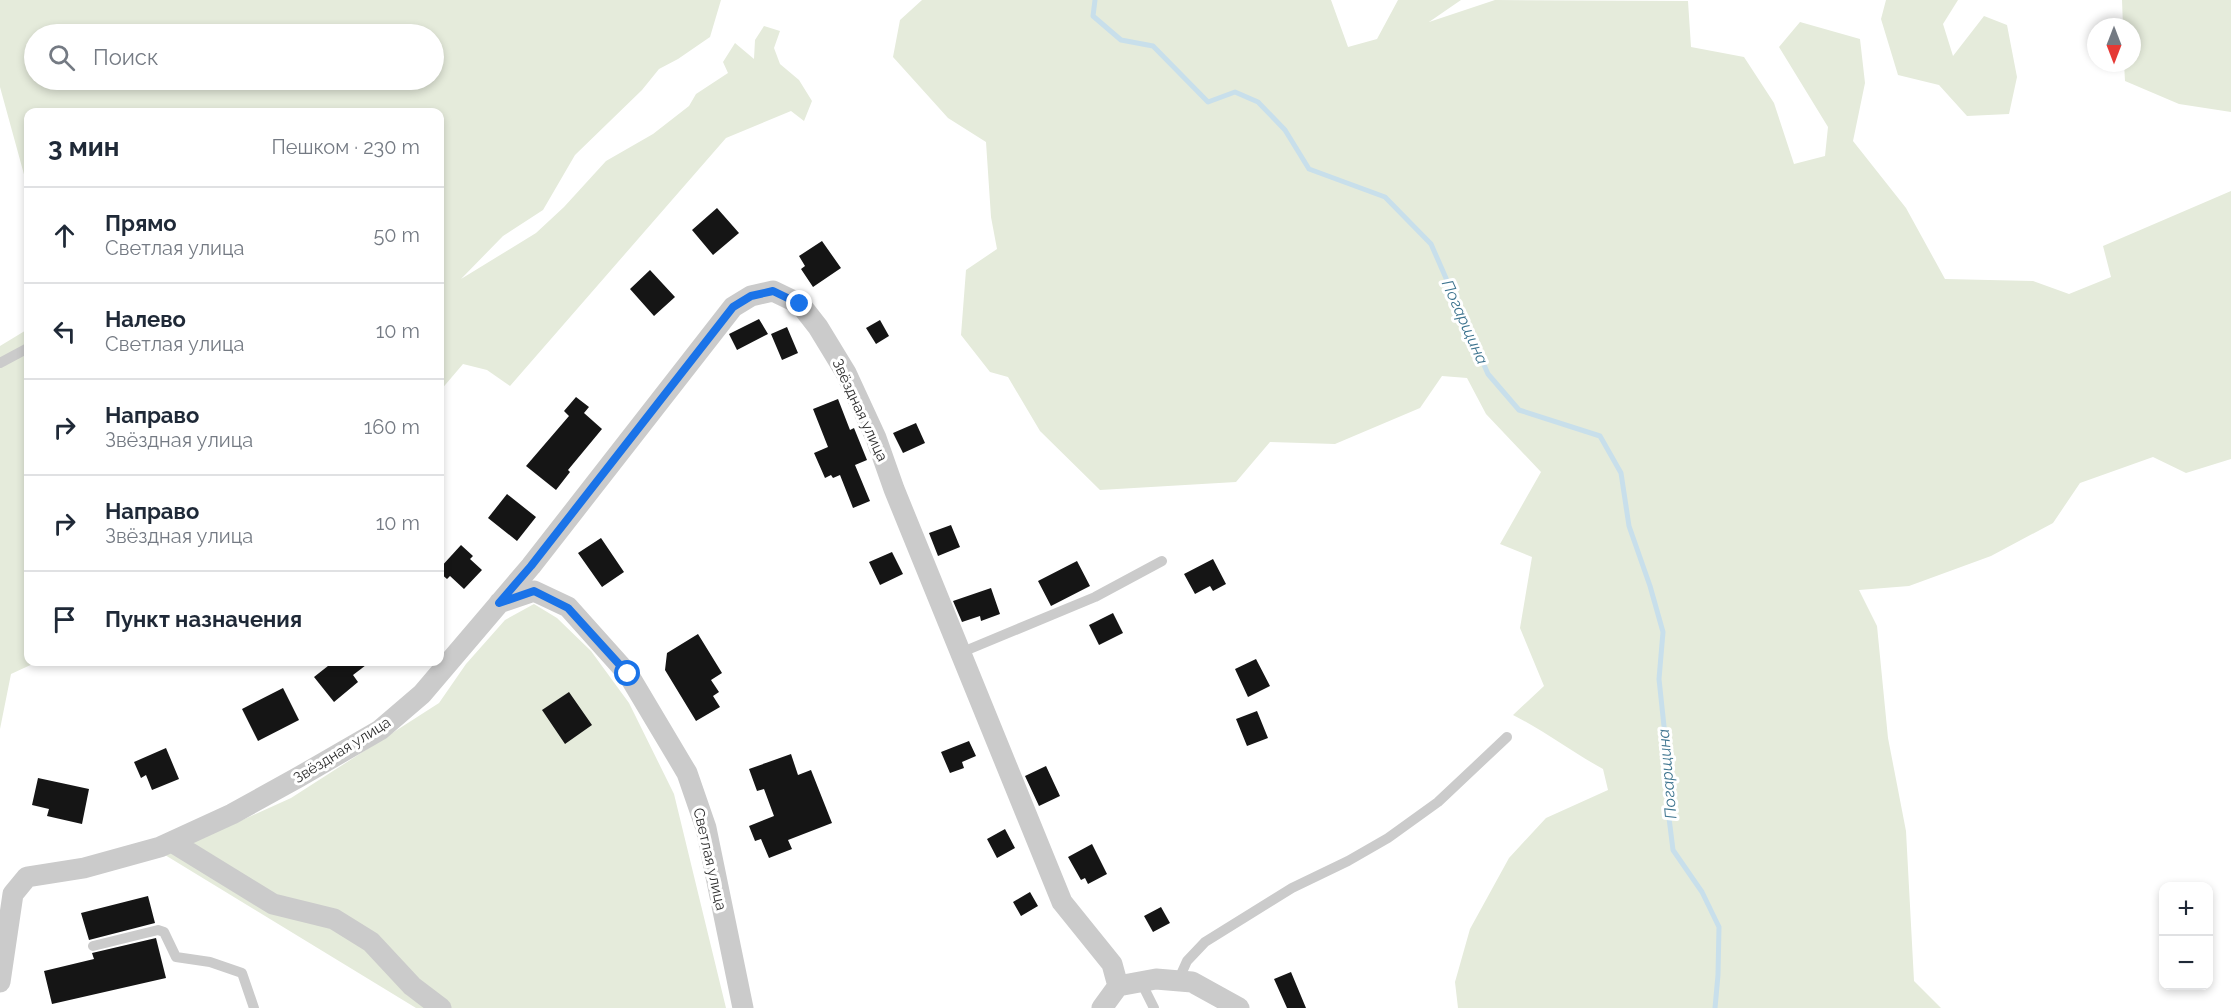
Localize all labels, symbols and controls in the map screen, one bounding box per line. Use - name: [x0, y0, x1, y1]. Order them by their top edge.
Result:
- north arrow: [2087, 18, 2141, 72]
- search box: [24, 24, 444, 90]
- icon: search: [45, 41, 78, 74]
- text: Поиск: [93, 44, 158, 70]
- text: 3 мин: [48, 132, 119, 162]
- text: Пешком · 230 m: [271, 135, 420, 159]
- text: Прямо: [105, 210, 177, 236]
- icon: ahead: [48, 219, 81, 252]
- text: 50 m: [373, 223, 420, 247]
- text: Светлая улица: [105, 236, 244, 260]
- water label: Погарщина: [1438, 277, 1492, 368]
- route end: [786, 290, 812, 316]
- text: Налево: [105, 306, 186, 332]
- icon: left: [48, 315, 81, 348]
- text: 10 m: [376, 319, 420, 343]
- text: Светлая улица: [105, 332, 244, 356]
- street label: Звёздная улица: [828, 356, 892, 464]
- text: Направо: [105, 402, 199, 428]
- icon: right: [48, 411, 81, 444]
- text: 160 m: [364, 415, 420, 439]
- text: Звёздная улица: [105, 428, 253, 452]
- text: Направо: [105, 498, 199, 524]
- icon: right: [48, 507, 81, 540]
- text: 10 m: [376, 511, 420, 535]
- text: Звёздная улица: [105, 524, 253, 548]
- icon: arrive: [48, 603, 81, 636]
- text: Пункт назначения: [105, 606, 302, 632]
- route start: [614, 660, 640, 686]
- street label: Звёздная улица: [290, 713, 394, 787]
- water label: Погарщина: [1654, 728, 1680, 820]
- street label: Светлая улица: [689, 806, 731, 912]
- map controls: [2159, 882, 2213, 990]
- button: +: [2159, 882, 2213, 936]
- button: −: [2159, 936, 2213, 990]

